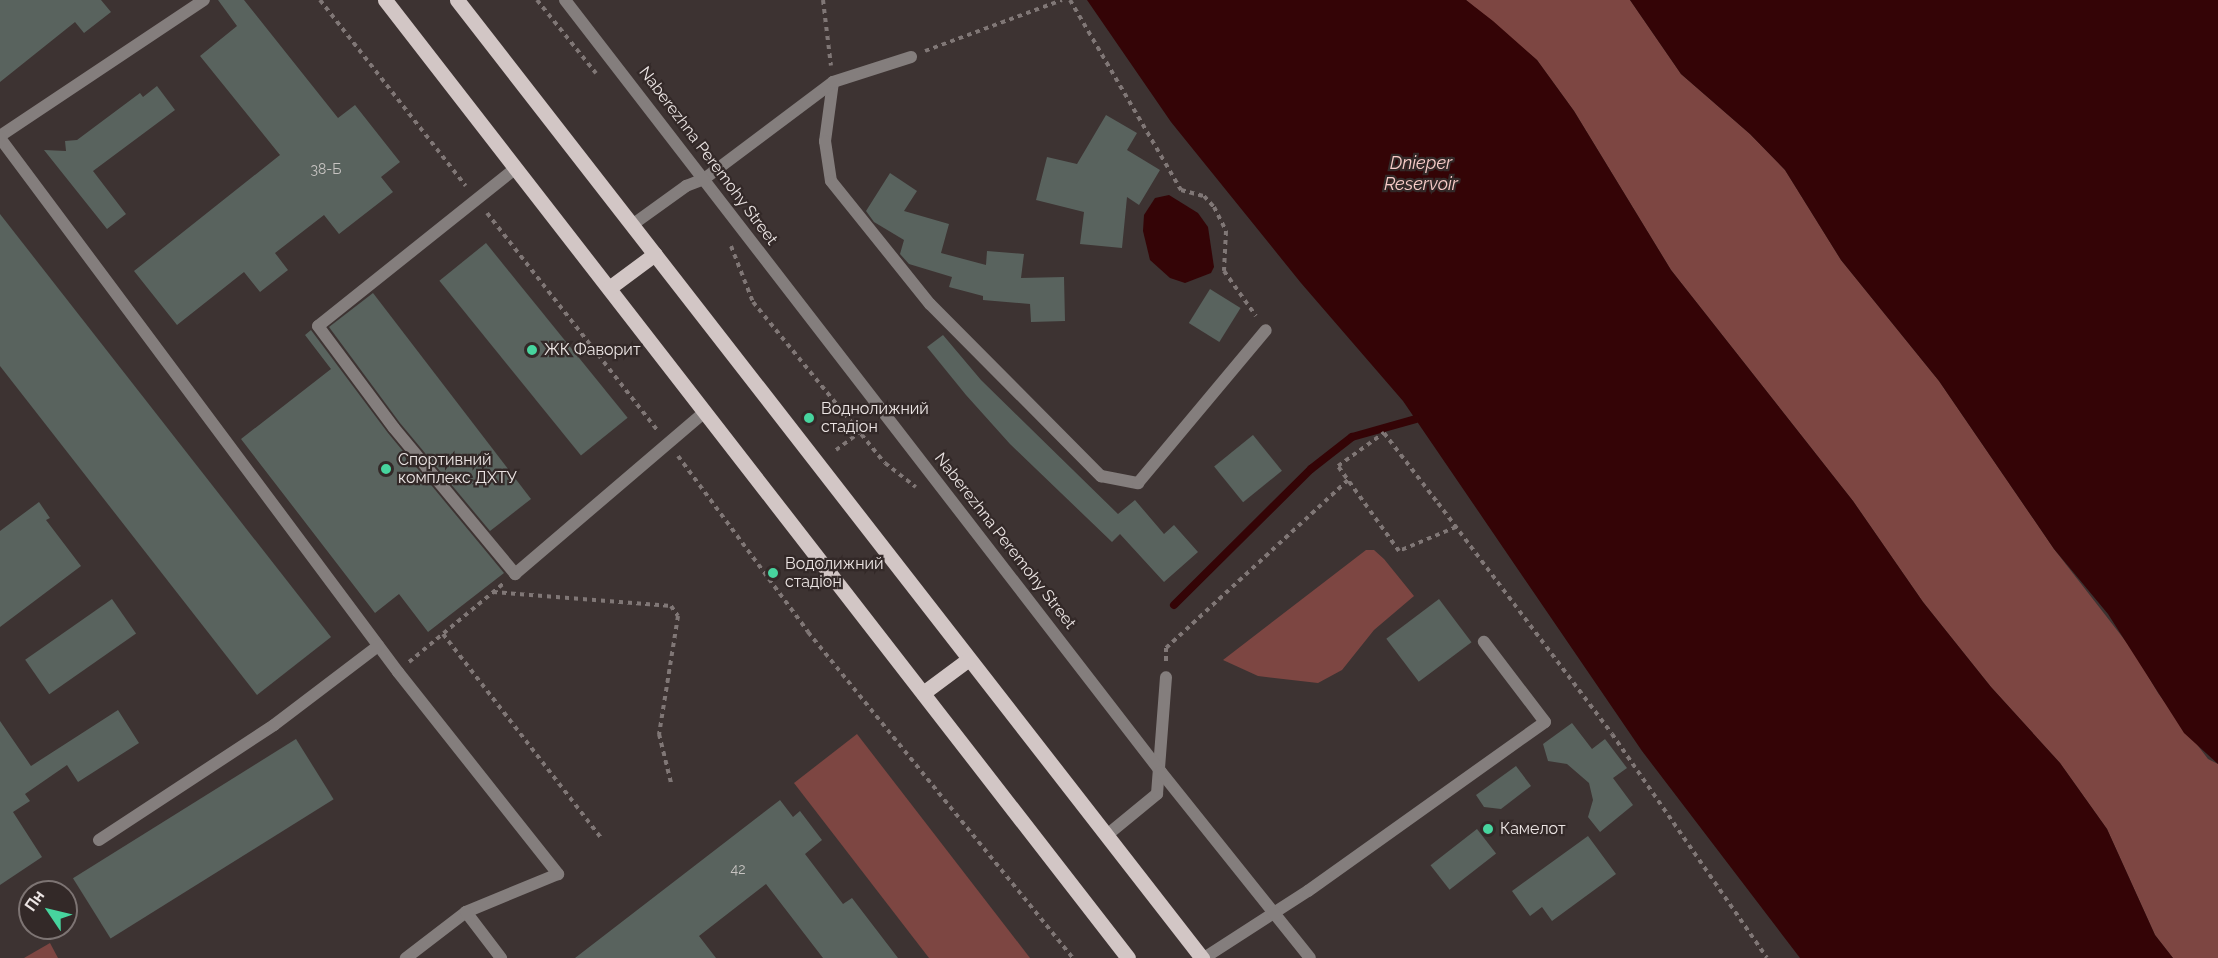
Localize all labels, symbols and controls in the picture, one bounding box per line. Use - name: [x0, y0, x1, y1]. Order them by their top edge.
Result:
- street label: Naberezhna Peremohy Street: [635, 63, 781, 249]
- water label: Dnieper Reservoir: [1384, 153, 1458, 195]
- house number: 38-Б: [311, 161, 341, 177]
- place label: ЖК Фаворит: [544, 340, 641, 360]
- marker: ЖК Фаворит: [525, 343, 539, 357]
- place label: Воднолижний стадіон: [821, 399, 929, 437]
- marker: Воднолижний стадіон: [802, 411, 816, 425]
- street label: Naberezhna Peremohy Street: [930, 449, 1080, 633]
- place label: Спортивний комплекс ДХТУ: [398, 450, 517, 488]
- marker: Спортивний комплекс ДХТУ: [379, 462, 393, 476]
- place label: Водолижний стадіон: [785, 554, 884, 592]
- marker: Водолижний стадіон: [766, 566, 780, 580]
- place label: Камелот: [1500, 819, 1566, 839]
- marker: Камелот: [1481, 822, 1495, 836]
- house number: 42: [731, 861, 745, 877]
- north arrow: [18, 880, 78, 940]
- text: Пн: [21, 886, 48, 915]

